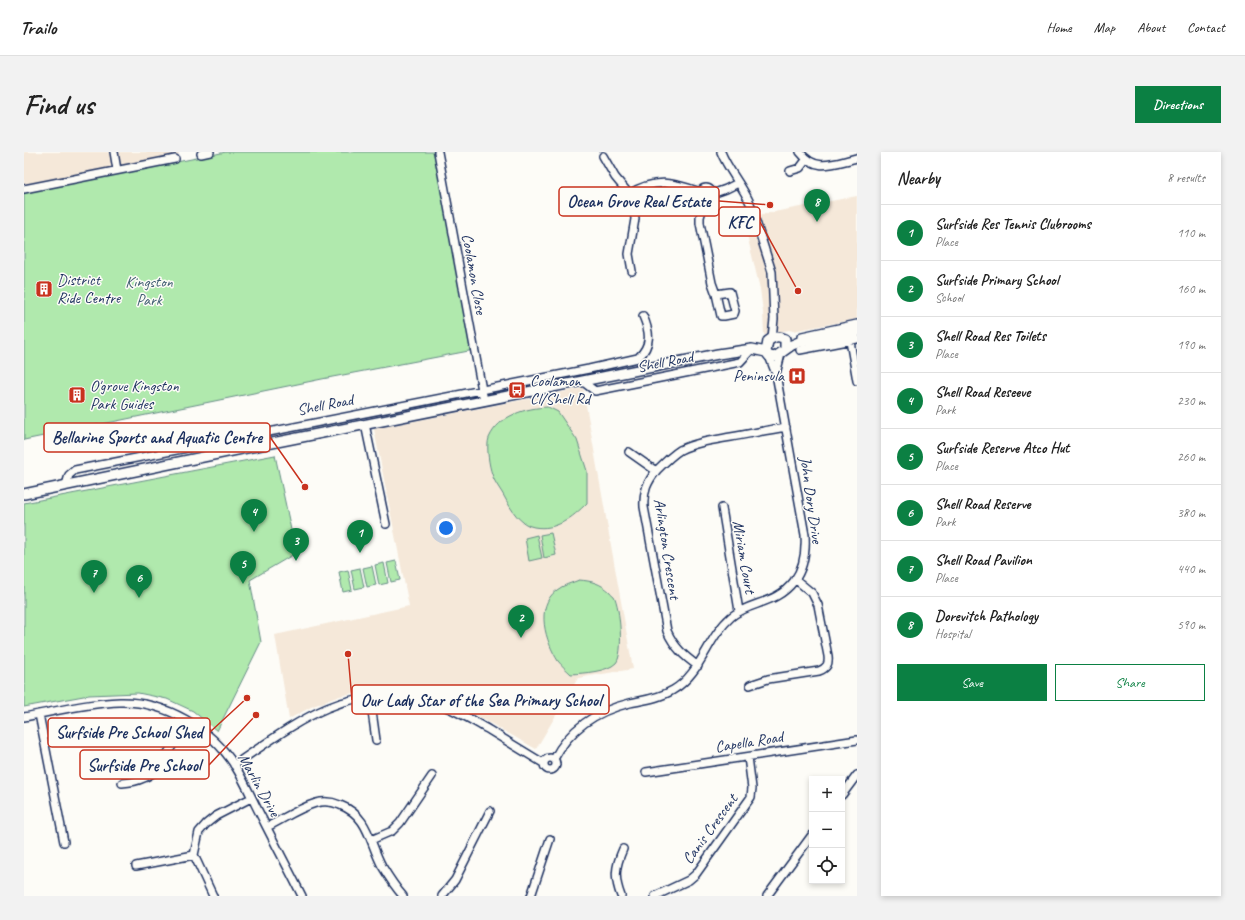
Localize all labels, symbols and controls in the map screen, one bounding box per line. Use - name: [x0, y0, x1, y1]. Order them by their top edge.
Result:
- text: Trailo: [20, 16, 56, 40]
- text: Home: [1046, 19, 1072, 36]
- text: Map: [1094, 19, 1115, 36]
- text: About: [1137, 19, 1165, 36]
- text: Contact: [1187, 19, 1225, 36]
- button: Directions: [1135, 86, 1221, 123]
- text: Find us: [24, 87, 94, 122]
- text: Nearby: [897, 168, 940, 189]
- text: 8 results: [1167, 170, 1205, 186]
- callout: Ocean Grove Real Estate: [559, 187, 719, 216]
- pin: 8: [804, 189, 830, 222]
- text: Ocean Grove Real Estate: [567, 191, 712, 212]
- callout: KFC: [719, 207, 760, 236]
- text: KFC: [727, 212, 755, 233]
- text: Surfside Res Tennis Clubrooms: [935, 215, 1091, 234]
- text: 1: [907, 225, 913, 241]
- text: 110 m: [1177, 225, 1205, 241]
- street label: Coolamon Close: [457, 232, 491, 318]
- text: Place: [935, 234, 958, 250]
- place label: District Ride Centre: [57, 270, 122, 308]
- text: Surfside Primary School: [935, 271, 1058, 290]
- park label: Kingston Park: [125, 272, 174, 310]
- building icon: District Ride Centre: [34, 279, 54, 299]
- text: 2: [907, 281, 913, 297]
- text: 160 m: [1177, 281, 1205, 297]
- text: School: [935, 290, 963, 306]
- text: Shell Road Res Toilets: [935, 327, 1046, 346]
- text: 3: [907, 337, 913, 353]
- text: 190 m: [1177, 337, 1205, 353]
- street label: Shell Road: [635, 346, 697, 377]
- text: Place: [935, 346, 958, 362]
- place label: Peninsula: [733, 366, 785, 386]
- hospital icon: Peninsula: [787, 366, 807, 386]
- place label: Coolamon Cl/Shell Rd: [530, 371, 593, 409]
- place label: O'grove Kingston Park Guides: [90, 376, 180, 414]
- bus stop icon: Coolamon Cl/Shell Rd: [507, 380, 527, 400]
- text: Shell Road Reseeve: [935, 383, 1030, 402]
- building icon: O'grove Kingston Park Guides: [67, 385, 87, 405]
- street label: Shell Road: [295, 389, 357, 420]
- text: 4: [907, 393, 913, 409]
- text: 230 m: [1177, 393, 1205, 409]
- text: Park: [935, 402, 956, 418]
- callout: Bellarine Sports and Aquatic Centre: [44, 423, 270, 452]
- text: Bellarine Sports and Aquatic Centre: [52, 427, 263, 448]
- text: Surfside Reserve Atco Hut: [935, 439, 1069, 458]
- text: 5: [907, 449, 913, 465]
- text: 260 m: [1177, 449, 1205, 465]
- street label: John Dory Drive: [795, 454, 827, 546]
- text: Place: [935, 458, 958, 474]
- text: Shell Road Reserve: [935, 495, 1031, 514]
- street label: Arlington Crescent: [649, 497, 685, 603]
- pin: 4: [241, 499, 267, 532]
- text: 6: [907, 505, 913, 521]
- text: 380 m: [1177, 505, 1205, 521]
- text: Park: [935, 514, 956, 530]
- your location: [436, 518, 456, 538]
- street label: Miriam Court: [728, 519, 761, 597]
- pin: 1: [347, 520, 373, 553]
- pin: 3: [283, 528, 309, 561]
- pin: 5: [230, 551, 256, 584]
- text: Shell Road Pavilion: [935, 551, 1032, 570]
- pin: 7: [81, 560, 107, 593]
- text: 7: [907, 561, 913, 577]
- text: 440 m: [1177, 561, 1205, 577]
- pin: 6: [126, 565, 152, 598]
- text: Place: [935, 570, 958, 586]
- pin: 2: [508, 605, 534, 638]
- text: Dorevitch Pathology: [935, 607, 1038, 626]
- text: 8: [907, 617, 913, 633]
- text: 590 m: [1177, 617, 1205, 633]
- text: Hospital: [935, 626, 971, 642]
- button: Save: [897, 664, 1047, 701]
- button: Share: [1055, 664, 1205, 701]
- callout: Our Lady Star of the Sea Primary School: [352, 685, 609, 714]
- text: Our Lady Star of the Sea Primary School: [361, 690, 605, 711]
- callout: Surfside Pre School Shed: [48, 718, 210, 747]
- text: Surfside Pre School Shed: [56, 722, 205, 743]
- street label: Capella Road: [714, 726, 787, 757]
- callout: Surfside Pre School: [80, 750, 209, 779]
- street label: Marlin Drive: [233, 750, 286, 822]
- text: Surfside Pre School: [87, 755, 204, 776]
- map controls: [809, 776, 845, 884]
- button: +: [809, 776, 845, 812]
- street label: Canis Crescent: [678, 789, 743, 868]
- button: −: [809, 812, 845, 848]
- button: locate: [809, 848, 845, 884]

